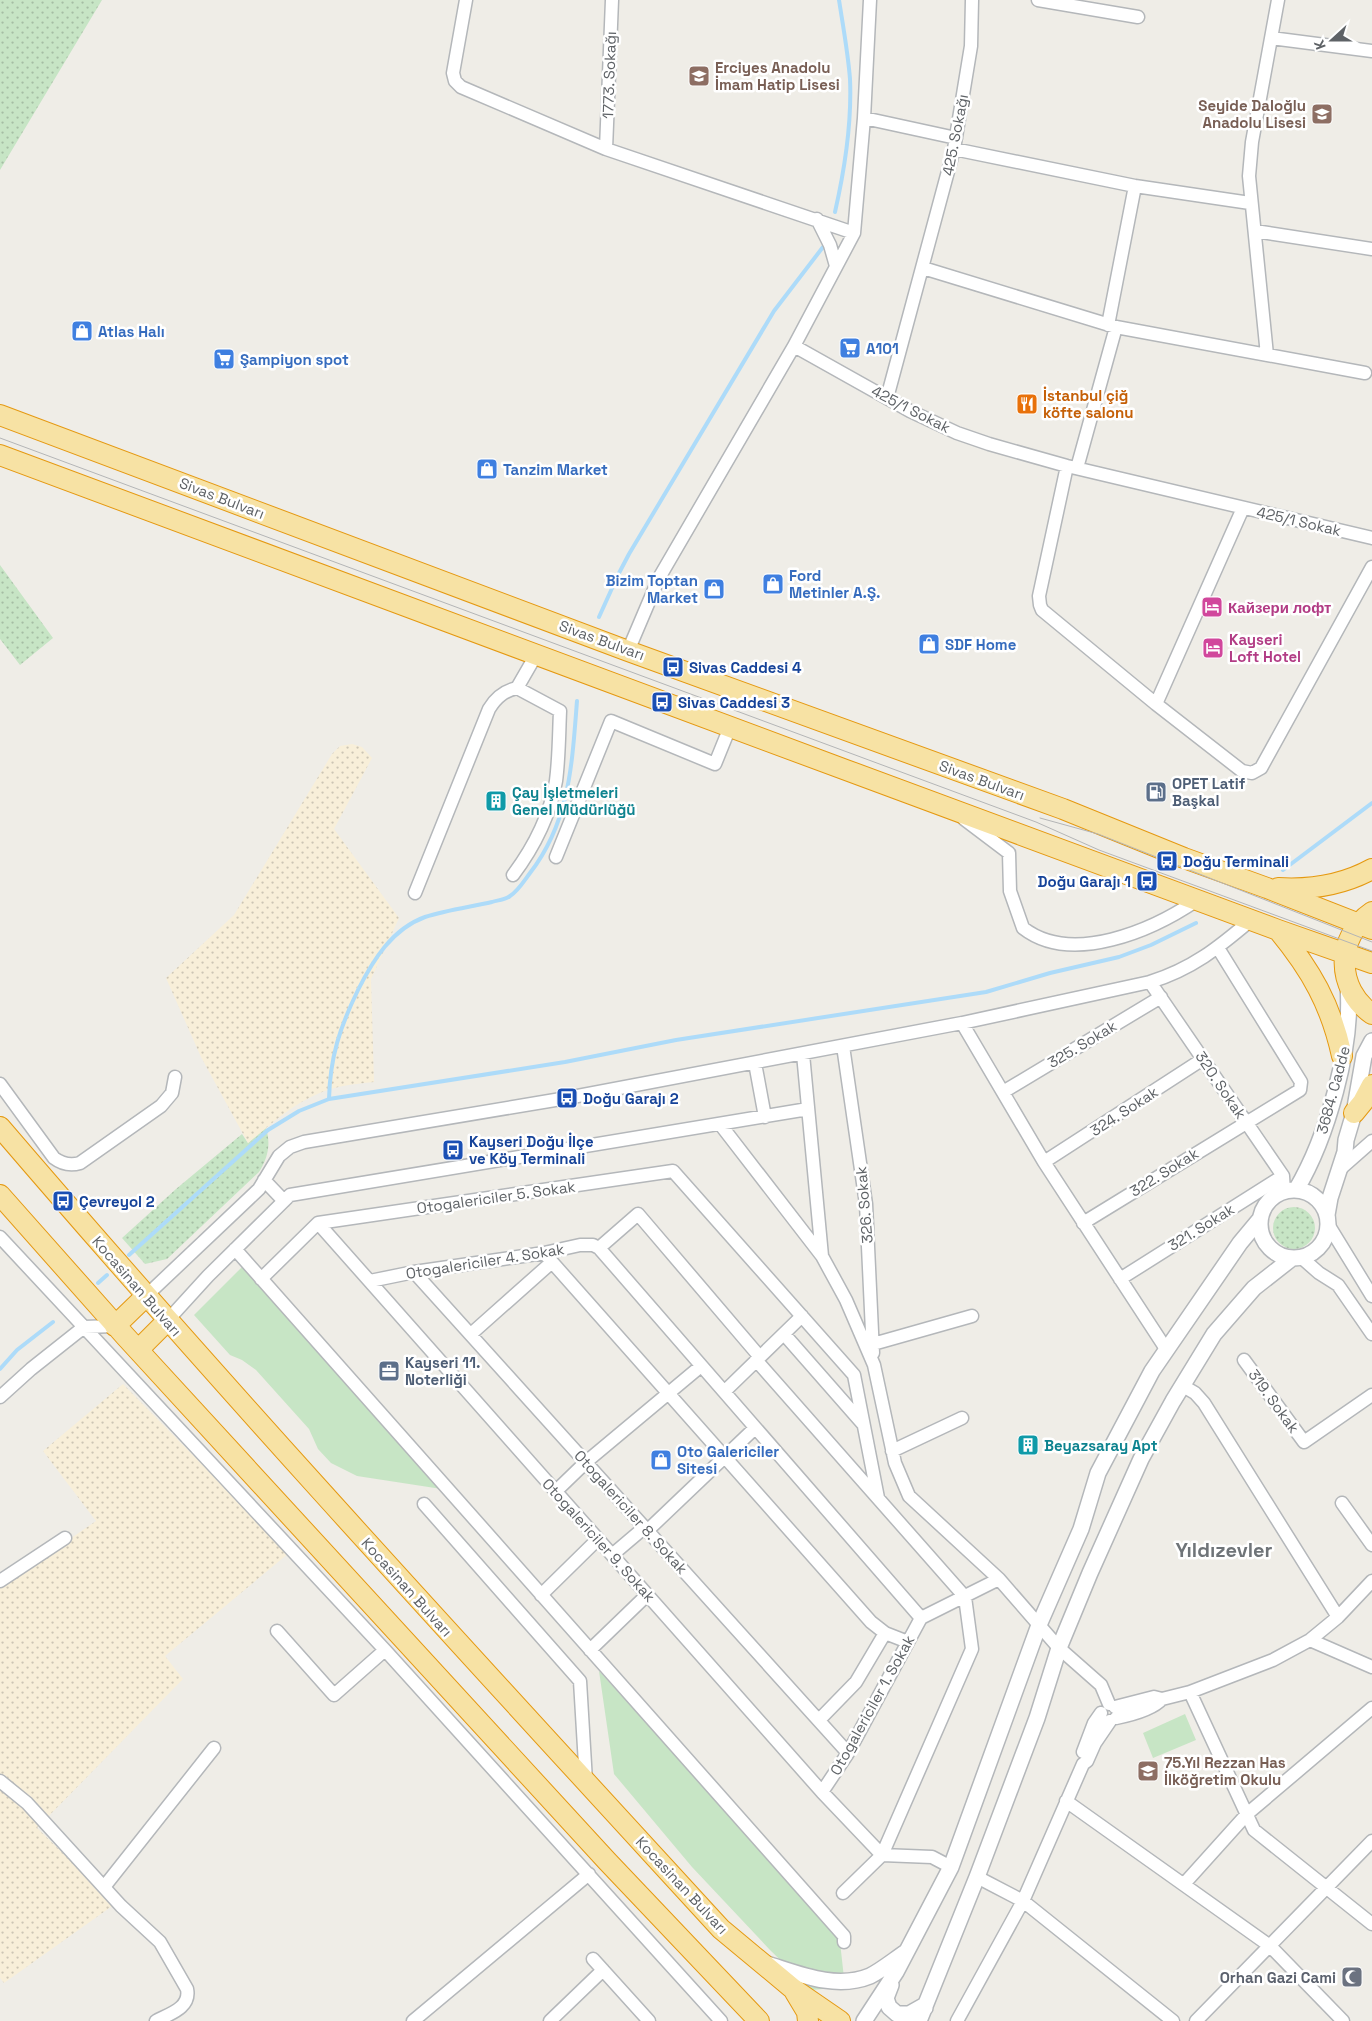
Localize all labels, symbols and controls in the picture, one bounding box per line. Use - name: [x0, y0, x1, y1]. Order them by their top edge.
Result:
- north arrow: [1307, 15, 1357, 65]
- street label: 1773. Sokağı: [598, 31, 620, 119]
- text: K: [1310, 37, 1330, 52]
- place label: Erciyes Anadolu İmam Hatip Lisesi: [715, 58, 840, 94]
- school or university icon: Erciyes Anadolu İmam Hatip Lisesi: [687, 64, 711, 88]
- street label: 425. Sokağı: [938, 93, 972, 177]
- place label: Seyide Daloğlu Anadolu Lisesi: [1198, 96, 1306, 132]
- school or university icon: Seyide Daloğlu Anadolu Lisesi: [1310, 102, 1334, 126]
- shop icon: Atlas Halı: [70, 319, 94, 343]
- place label: Atlas Halı: [98, 322, 165, 341]
- supermarket icon: A101: [838, 336, 862, 360]
- place label: A101: [866, 339, 899, 358]
- supermarket icon: Şampiyon spot: [212, 347, 236, 371]
- place label: Şampiyon spot: [240, 350, 349, 369]
- street label: 425/1 Sokak: [868, 381, 954, 437]
- place label: İstanbul çiğ köfte salonu: [1043, 386, 1133, 422]
- restaurant icon: İstanbul çiğ köfte salonu: [1015, 392, 1039, 416]
- shop icon: Tanzim Market: [475, 457, 499, 481]
- place label: Tanzim Market: [503, 460, 608, 479]
- street label: Sivas Bulvarı: [177, 473, 267, 523]
- street label: 425/1 Sokak: [1255, 502, 1343, 540]
- place label: Ford Metinler A.Ş.: [789, 566, 880, 602]
- place label: Bizim Toptan Market: [605, 571, 698, 607]
- shop icon: Ford Metinler A.Ş.: [761, 572, 785, 596]
- shop icon: Bizim Toptan Market: [702, 577, 726, 601]
- hotel icon: Кайзери лофт: [1200, 595, 1224, 619]
- place label: Кайзери лофт: [1228, 598, 1331, 617]
- street label: Sivas Bulvarı: [557, 616, 647, 664]
- place label: Kayseri Loft Hotel: [1229, 630, 1301, 666]
- shop icon: SDF Home: [917, 632, 941, 656]
- place label: SDF Home: [945, 635, 1017, 654]
- hotel icon: Kayseri Loft Hotel: [1201, 636, 1225, 660]
- bus stop icon: Sivas Caddesi 4: [661, 655, 685, 679]
- place label: Sivas Caddesi 4: [689, 658, 802, 677]
- bus stop icon: Sivas Caddesi 3: [650, 690, 674, 714]
- place label: Sivas Caddesi 3: [678, 693, 790, 712]
- street label: Sivas Bulvarı: [937, 756, 1027, 804]
- place label: OPET Latif Başkal: [1172, 774, 1246, 810]
- fuel station icon: OPET Latif Başkal: [1144, 780, 1168, 804]
- place label: Çay İşletmeleri Genel Müdürlüğü: [512, 783, 636, 819]
- building icon: Çay İşletmeleri Genel Müdürlüğü: [484, 789, 508, 813]
- bus stop icon: Doğu Terminali: [1155, 849, 1179, 873]
- place label: Doğu Terminali: [1183, 852, 1289, 871]
- bus stop icon: Doğu Garajı 1: [1135, 869, 1159, 893]
- place label: Doğu Garajı 1: [1038, 872, 1131, 891]
- street label: 325. Sokak: [1044, 1016, 1120, 1072]
- street label: 3684. Cadde: [1312, 1044, 1354, 1136]
- street label: 320. Sokak: [1191, 1047, 1251, 1123]
- street label: 324. Sokak: [1086, 1082, 1162, 1140]
- bus stop icon: Doğu Garajı 2: [555, 1086, 579, 1110]
- place label: Doğu Garajı 2: [583, 1089, 679, 1108]
- place label: Kayseri Doğu İlçe ve Köy Terminali: [469, 1132, 594, 1168]
- bus stop icon: Kayseri Doğu İlçe ve Köy Terminali: [441, 1138, 465, 1162]
- street label: 322. Sokak: [1126, 1143, 1202, 1201]
- street label: 326. Sokak: [851, 1166, 877, 1244]
- street label: Otogalericiler 5. Sokak: [415, 1176, 577, 1218]
- bus stop icon: Çevreyol 2: [51, 1189, 75, 1213]
- place label: Çevreyol 2: [79, 1192, 155, 1211]
- street label: 321. Sokak: [1164, 1199, 1238, 1255]
- street label: Kocasinan Bulvarı: [88, 1232, 186, 1340]
- street label: Otogalericiler 4. Sokak: [404, 1239, 566, 1283]
- place label: Kayseri 11. Noterliği: [405, 1353, 480, 1389]
- office icon: Kayseri 11. Noterliği: [377, 1359, 401, 1383]
- street label: 319. Sokak: [1244, 1365, 1304, 1437]
- building icon: Beyazsaray Apt: [1016, 1433, 1040, 1457]
- place label: Beyazsaray Apt: [1044, 1436, 1158, 1455]
- place label: Oto Galericiler Sitesi: [677, 1442, 779, 1478]
- street label: Otogalericiler 8. Sokak: [570, 1446, 692, 1578]
- shop icon: Oto Galericiler Sitesi: [649, 1448, 673, 1472]
- street label: Otogalericiler 9. Sokak: [538, 1474, 660, 1606]
- street label: Kocasinan Bulvarı: [358, 1534, 456, 1640]
- district label: Yıldızevler: [1176, 1537, 1273, 1563]
- street label: Otogalericiler 1. Sokak: [826, 1632, 918, 1778]
- place label: 75.Yıl Rezzan Has İlköğretim Okulu: [1164, 1753, 1286, 1789]
- school or university icon: 75.Yıl Rezzan Has İlköğretim Okulu: [1136, 1759, 1160, 1783]
- street label: Kocasinan Bulvarı: [632, 1832, 732, 1938]
- mosque icon: Orhan Gazi Cami: [1340, 1965, 1364, 1989]
- place label: Orhan Gazi Cami: [1220, 1968, 1336, 1987]

